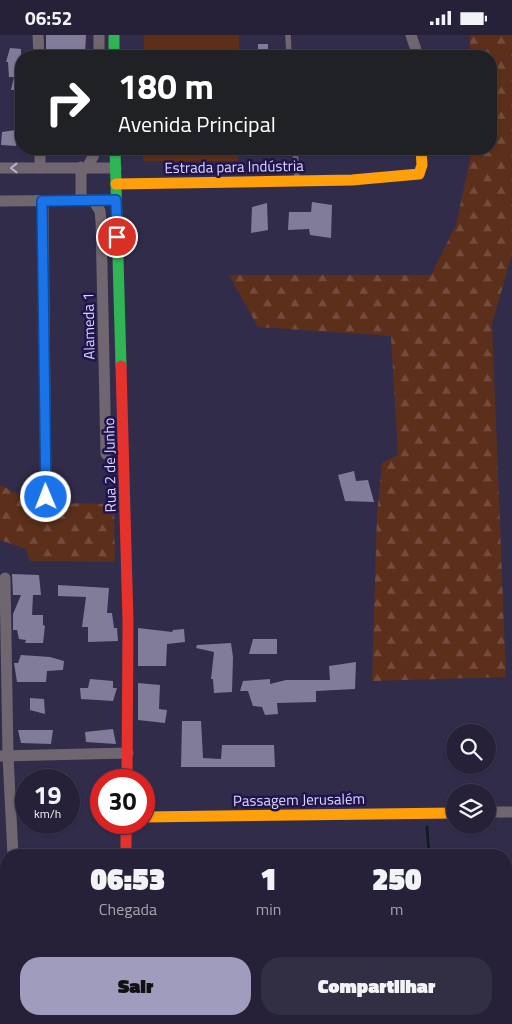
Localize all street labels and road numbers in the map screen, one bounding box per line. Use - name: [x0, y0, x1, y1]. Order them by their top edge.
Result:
- street label: Estrada para Indústria: [164, 154, 304, 179]
- street label: Alameda 1: [76, 292, 101, 360]
- street label: Rua 2 de Junho: [97, 417, 122, 513]
- street label: Passagem Jerusalém: [233, 787, 365, 812]

